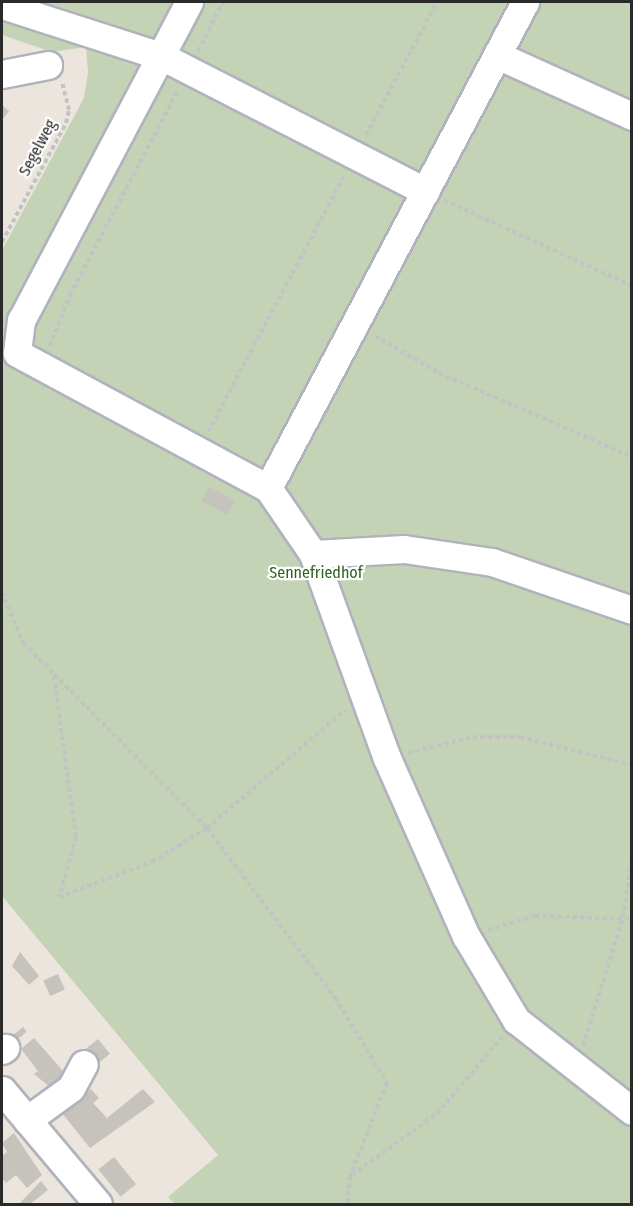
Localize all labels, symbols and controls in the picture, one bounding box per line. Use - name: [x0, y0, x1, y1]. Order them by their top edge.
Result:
- street label: Segelweg: [15, 117, 61, 179]
- park label: Sennefriedhof: [269, 563, 363, 583]

